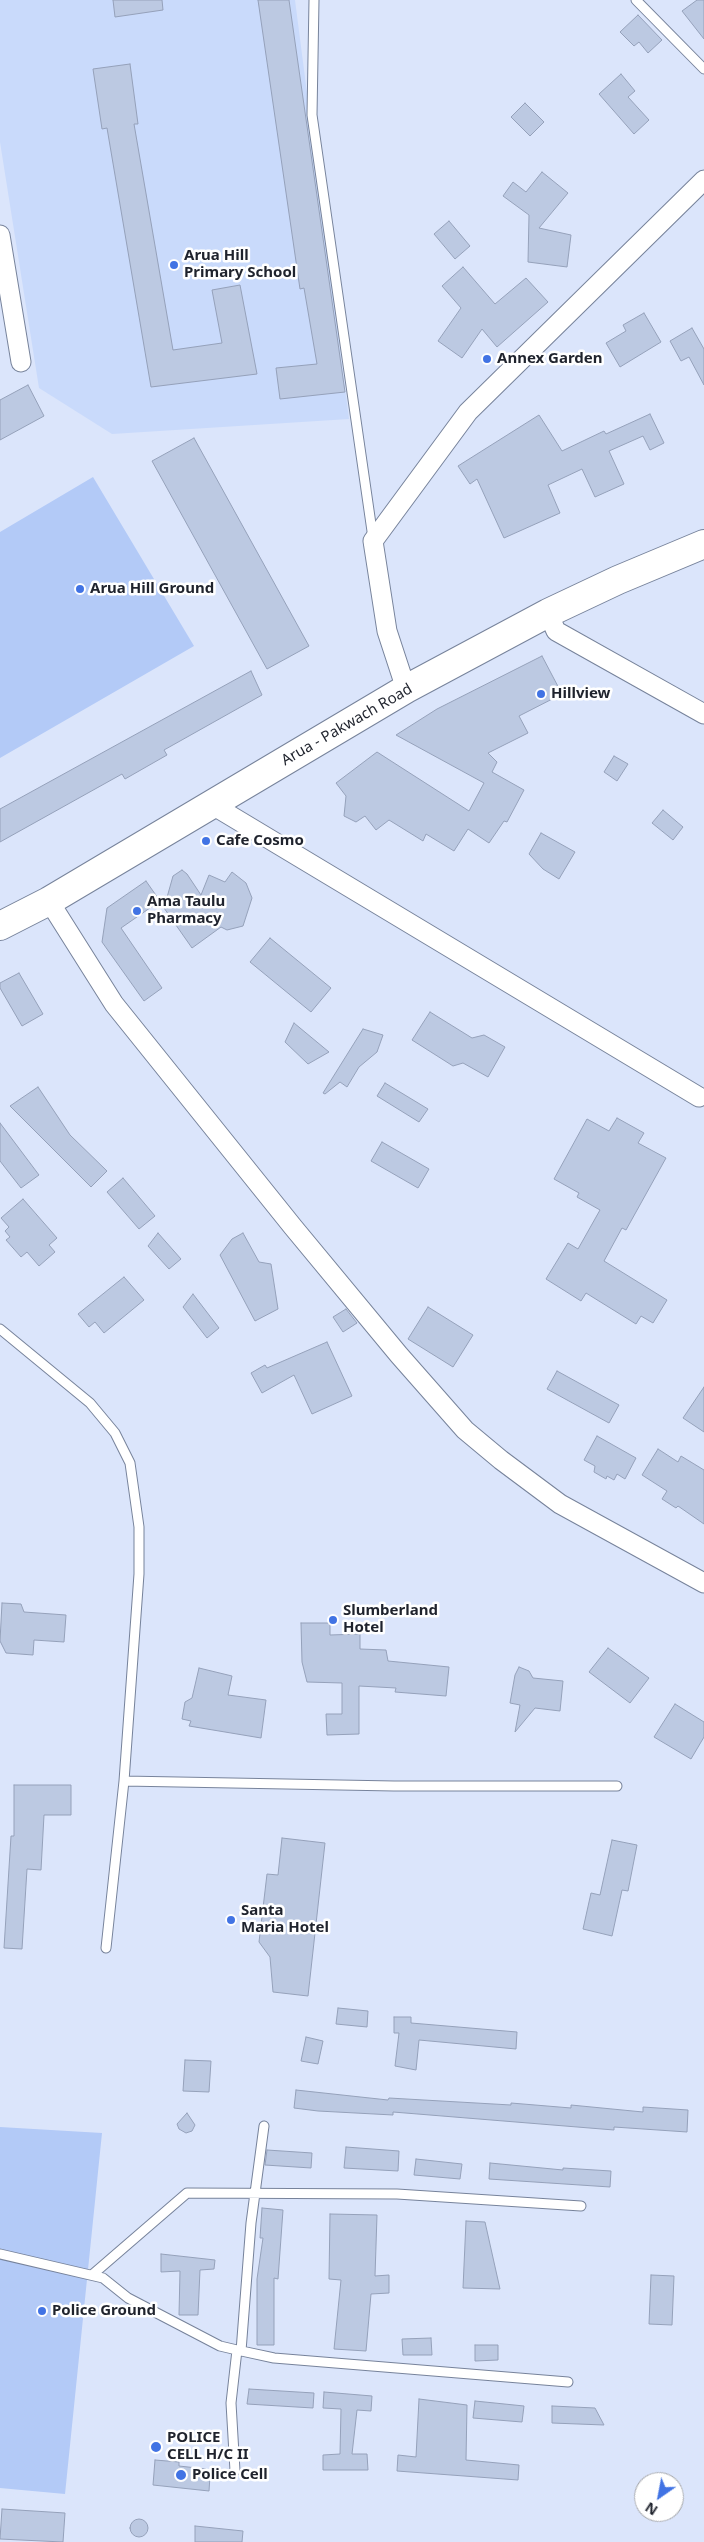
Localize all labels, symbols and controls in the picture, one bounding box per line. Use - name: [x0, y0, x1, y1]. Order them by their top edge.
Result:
- place label: Arua Hill Primary School: [184, 247, 296, 282]
- marker: Arua Hill Primary School: [168, 259, 180, 271]
- place label: Annex Garden: [497, 350, 603, 368]
- marker: Annex Garden: [481, 353, 493, 365]
- place label: Arua Hill Ground: [90, 580, 214, 598]
- marker: Arua Hill Ground: [74, 583, 86, 595]
- street label: Arua - Pakwach Road: [278, 680, 416, 770]
- place label: Hillview: [551, 685, 610, 703]
- marker: Hillview: [535, 688, 547, 700]
- place label: Cafe Cosmo: [216, 832, 304, 850]
- marker: Cafe Cosmo: [200, 835, 212, 847]
- place label: Ama Taulu Pharmacy: [147, 893, 225, 928]
- marker: Ama Taulu Pharmacy: [131, 905, 143, 917]
- place label: Slumberland Hotel: [343, 1602, 438, 1637]
- marker: Slumberland Hotel: [327, 1614, 339, 1626]
- place label: Santa Maria Hotel: [241, 1902, 329, 1937]
- marker: Santa Maria Hotel: [225, 1914, 237, 1926]
- place label: Police Ground: [52, 2302, 156, 2320]
- marker: Police Ground: [36, 2305, 48, 2317]
- place label: POLICE CELL H/C II: [167, 2429, 249, 2464]
- marker: POLICE CELL H/C II: [149, 2440, 163, 2454]
- place label: Police Cell: [192, 2466, 268, 2484]
- marker: Police Cell: [174, 2468, 188, 2482]
- north arrow: [634, 2472, 684, 2522]
- text: N: [641, 2498, 661, 2520]

